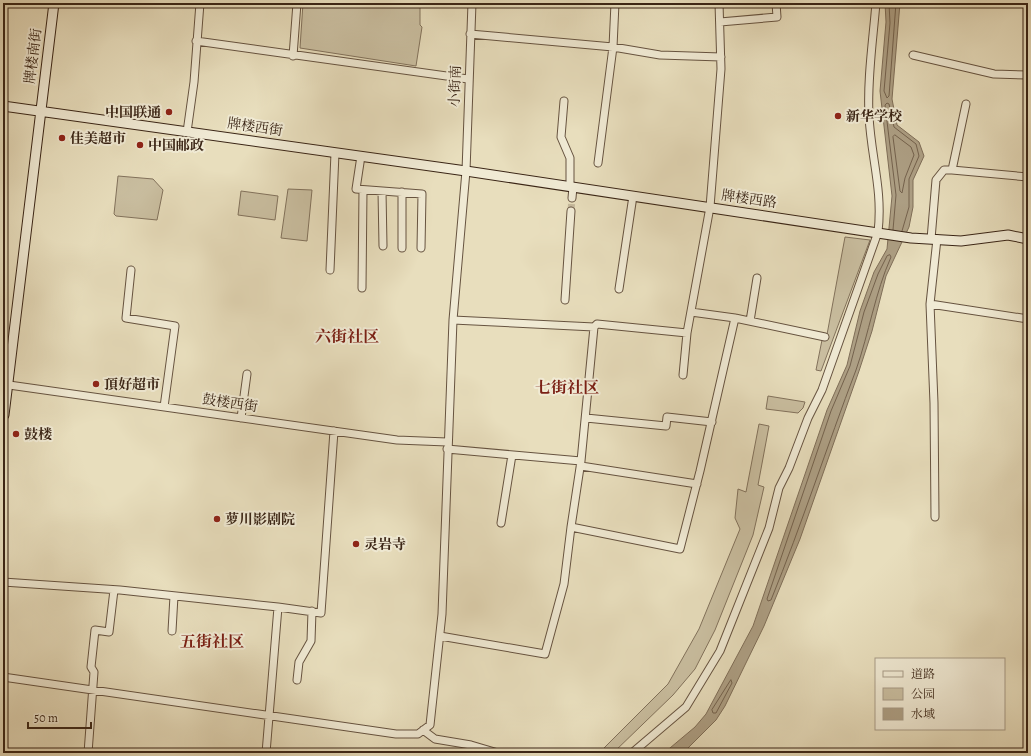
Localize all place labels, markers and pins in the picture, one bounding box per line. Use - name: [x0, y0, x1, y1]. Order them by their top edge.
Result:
- place label: 中国联通: [105, 103, 161, 122]
- marker: 中国联通: [164, 107, 174, 117]
- place label: 新华学校: [846, 107, 902, 126]
- marker: 新华学校: [833, 111, 843, 121]
- place label: 佳美超市: [70, 129, 126, 148]
- marker: 佳美超市: [57, 133, 67, 143]
- place label: 中国邮政: [148, 136, 204, 155]
- marker: 中国邮政: [135, 140, 145, 150]
- place label: 頂好超市: [104, 375, 160, 394]
- marker: 頂好超市: [91, 379, 101, 389]
- place label: 鼓楼: [24, 425, 52, 444]
- marker: 鼓楼: [11, 429, 21, 439]
- place label: 萝川影剧院: [225, 510, 295, 529]
- marker: 萝川影剧院: [212, 514, 222, 524]
- place label: 灵岩寺: [364, 535, 406, 554]
- marker: 灵岩寺: [351, 539, 361, 549]

